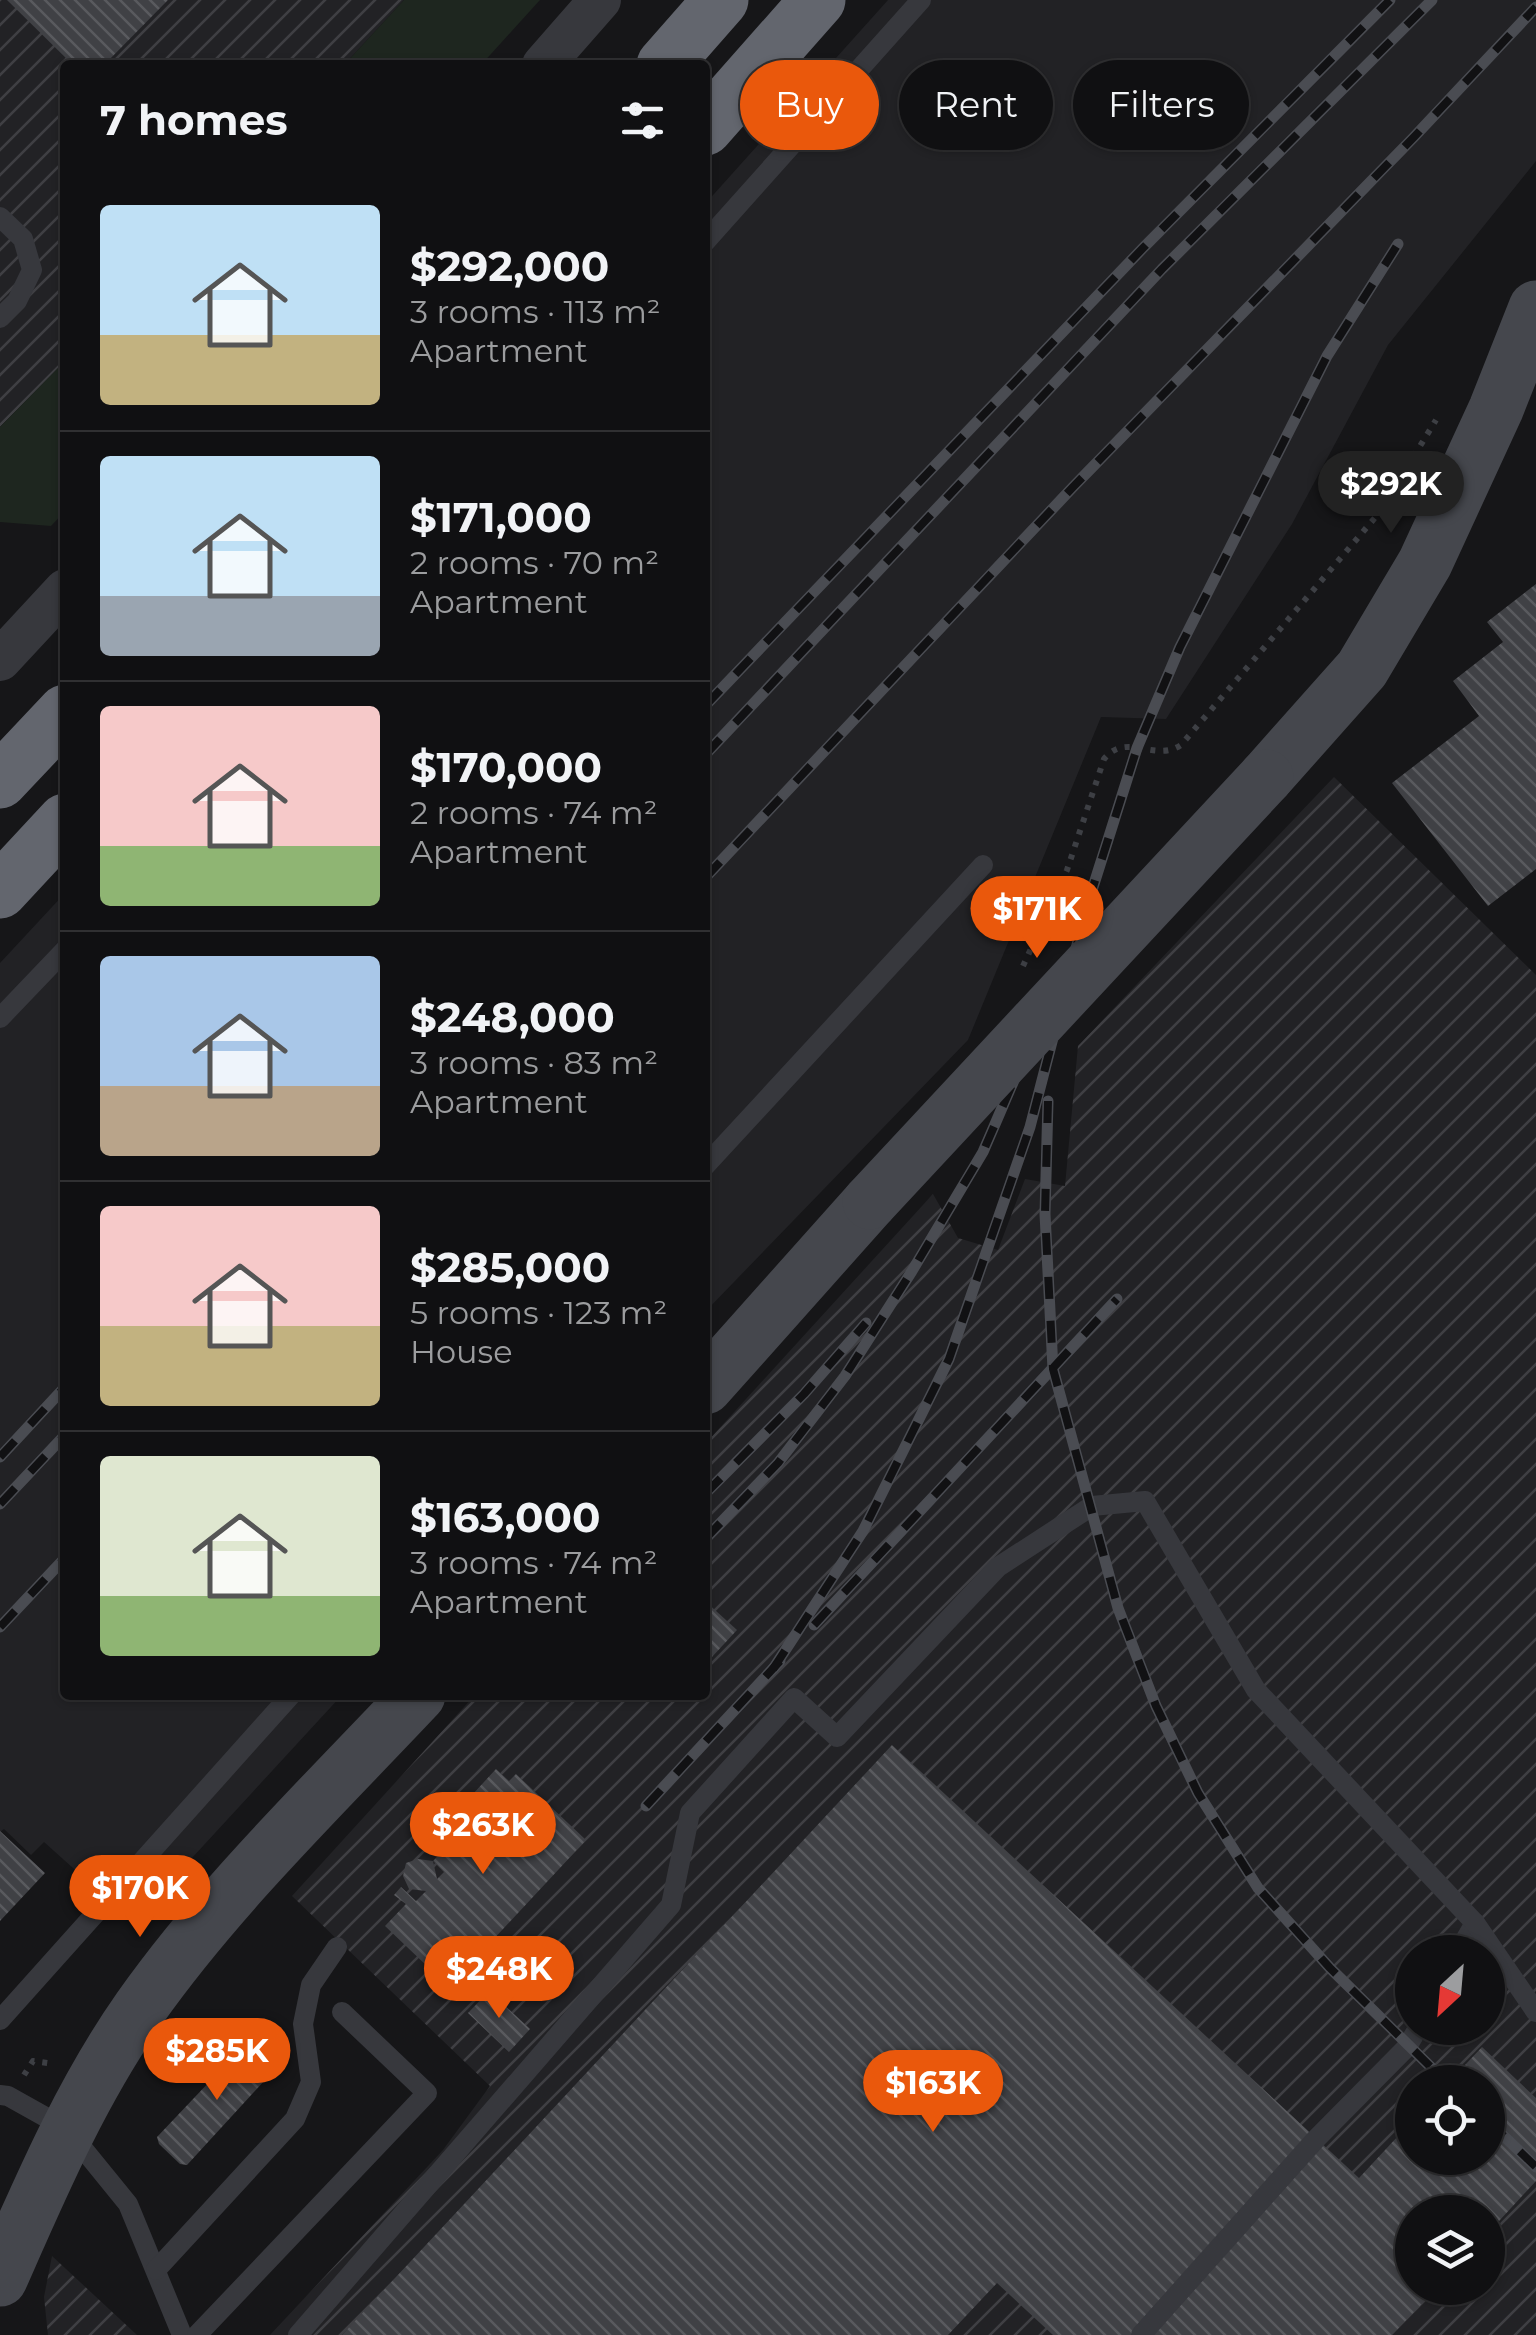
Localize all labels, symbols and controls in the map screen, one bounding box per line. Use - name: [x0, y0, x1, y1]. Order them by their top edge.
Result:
- chip: Buy: [740, 60, 879, 150]
- chip: Rent: [899, 60, 1053, 150]
- chip: Filters: [1073, 60, 1249, 150]
- icon: filters: [615, 93, 670, 148]
- text: 7 homes: [100, 94, 288, 146]
- text: $292,000: [410, 240, 609, 292]
- icon: home: [180, 245, 300, 365]
- text: 3 rooms · 113 m²: [410, 292, 661, 331]
- text: Apartment: [410, 331, 588, 370]
- pin: $292K: [1321, 451, 1461, 536]
- text: $292K: [1340, 464, 1442, 503]
- text: $171,000: [410, 491, 592, 543]
- icon: home: [180, 496, 300, 616]
- text: 2 rooms · 70 m²: [410, 543, 659, 582]
- text: Apartment: [410, 582, 588, 621]
- text: $170,000: [410, 741, 602, 793]
- icon: home: [180, 746, 300, 866]
- text: 2 rooms · 74 m²: [410, 793, 658, 832]
- text: Apartment: [410, 832, 588, 871]
- pin: $171K: [967, 876, 1107, 961]
- text: $171K: [992, 889, 1082, 928]
- text: $248,000: [410, 991, 615, 1043]
- icon: home: [180, 996, 300, 1116]
- text: 3 rooms · 83 m²: [410, 1043, 658, 1082]
- text: Apartment: [410, 1082, 588, 1121]
- text: $285,000: [410, 1241, 610, 1293]
- icon: home: [180, 1246, 300, 1366]
- text: 5 rooms · 123 m²: [410, 1293, 667, 1332]
- text: House: [410, 1332, 513, 1371]
- text: $163,000: [410, 1491, 600, 1543]
- icon: home: [180, 1496, 300, 1616]
- text: 3 rooms · 74 m²: [410, 1543, 657, 1582]
- text: Apartment: [410, 1582, 588, 1621]
- pin: $263K: [413, 1792, 553, 1877]
- text: $263K: [432, 1805, 534, 1844]
- pin: $170K: [70, 1855, 210, 1940]
- text: $170K: [91, 1868, 189, 1907]
- north arrow: [1395, 1935, 1505, 2045]
- map controls: [1395, 1935, 1505, 2305]
- pin: $248K: [429, 1936, 569, 2021]
- text: $248K: [446, 1949, 552, 1988]
- pin: $285K: [147, 2018, 287, 2103]
- text: $285K: [165, 2031, 269, 2070]
- pin: $163K: [863, 2050, 1003, 2135]
- text: $163K: [885, 2063, 981, 2102]
- button: locate: [1395, 2065, 1505, 2175]
- button: layers: [1395, 2195, 1505, 2305]

